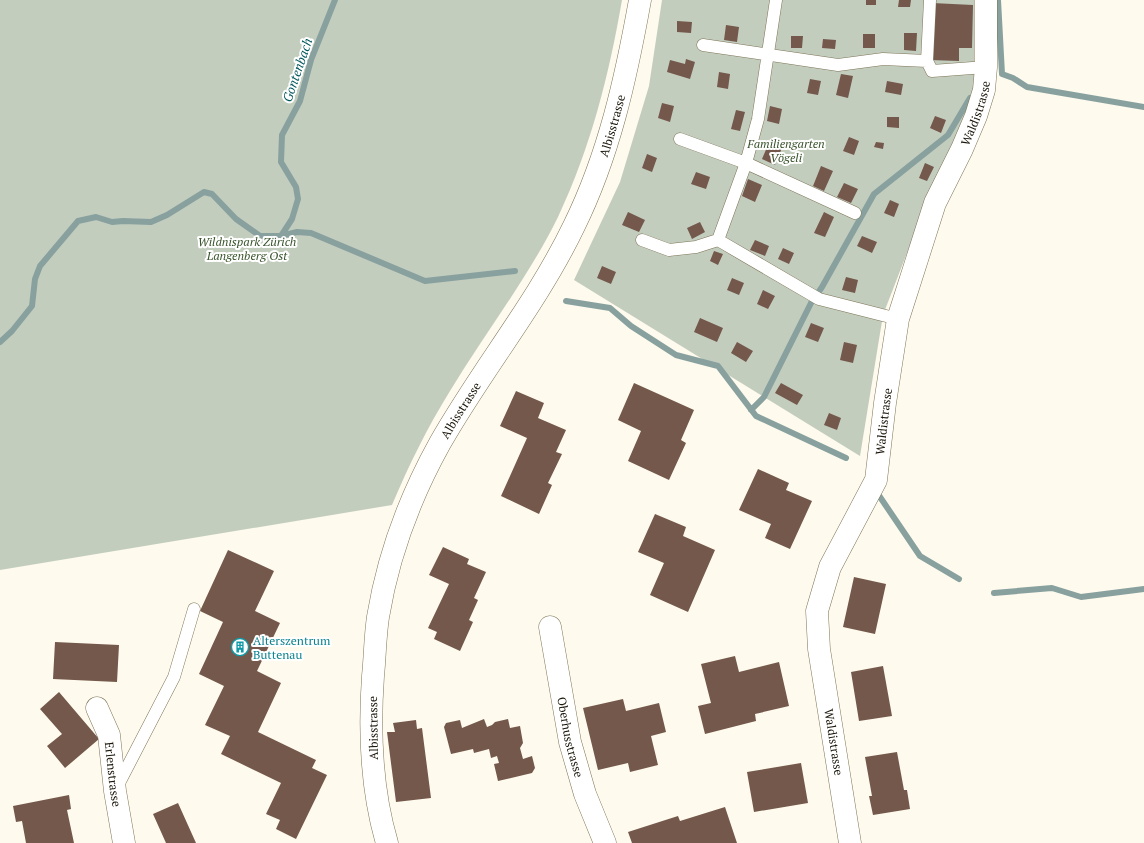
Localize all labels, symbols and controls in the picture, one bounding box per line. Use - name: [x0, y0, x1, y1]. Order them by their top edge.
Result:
- water label: Gontenbach: [278, 36, 316, 104]
- street label: Waldistrasse: [957, 80, 992, 147]
- street label: Albisstrasse: [595, 93, 628, 159]
- park label: Familiengarten Vögeli: [746, 136, 825, 165]
- park label: Wildnispark Zürich Langenberg Ost: [198, 234, 296, 263]
- street label: Albisstrasse: [437, 379, 484, 441]
- street label: Waldistrasse: [872, 387, 895, 455]
- place label: Alterszentrum Buttenau: [253, 633, 331, 662]
- building icon: Alterszentrum Buttenau: [230, 637, 250, 657]
- street label: Albisstrasse: [365, 696, 381, 760]
- street label: Oberhusstrasse: [555, 696, 587, 779]
- street label: Waldistrasse: [821, 708, 847, 776]
- street label: Erlenstrasse: [102, 741, 125, 808]

